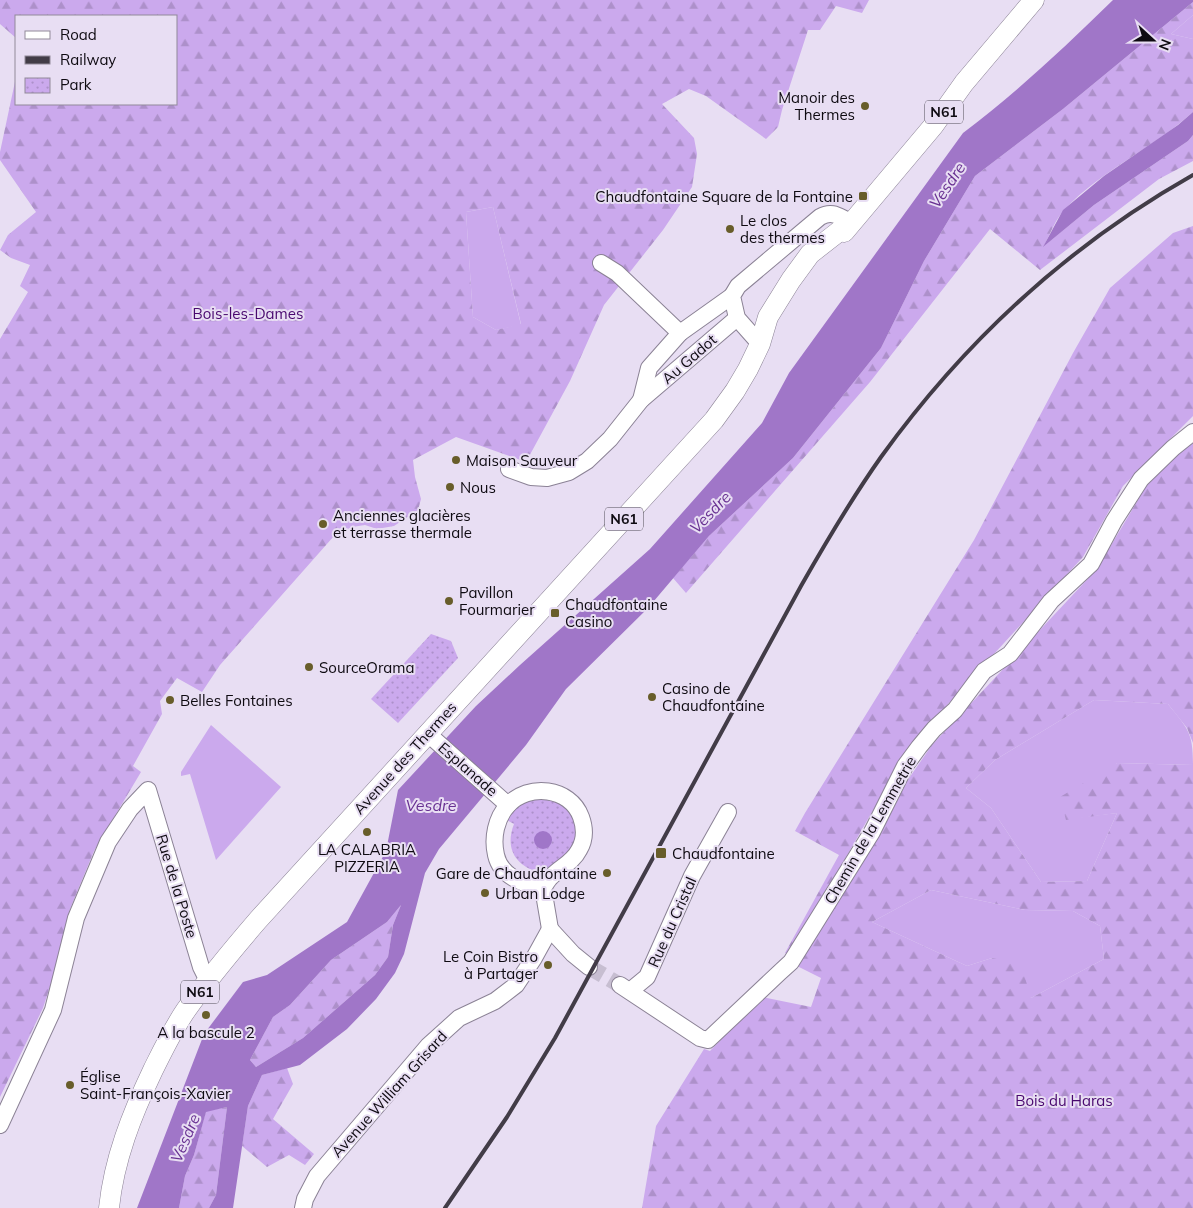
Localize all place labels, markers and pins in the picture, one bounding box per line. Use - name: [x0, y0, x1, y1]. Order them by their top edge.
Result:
- place label: Manoir des Thermes: [778, 88, 855, 124]
- marker: Manoir des Thermes: [859, 100, 871, 112]
- place label: Chaudfontaine Square de la Fontaine: [595, 187, 853, 206]
- marker: Chaudfontaine Square de la Fontaine: [857, 190, 869, 202]
- place label: Le clos des thermes: [740, 211, 825, 247]
- marker: Le clos des thermes: [724, 223, 736, 235]
- place label: Maison Sauveur: [466, 451, 578, 470]
- marker: Maison Sauveur: [450, 454, 462, 466]
- place label: Nous: [460, 478, 496, 497]
- marker: Nous: [444, 481, 456, 493]
- place label: Anciennes glacières et terrasse thermale: [333, 506, 472, 542]
- marker: Anciennes glacières et terrasse thermale: [317, 518, 329, 530]
- place label: Pavillon Fourmarier: [459, 583, 535, 619]
- marker: Pavillon Fourmarier: [443, 595, 455, 607]
- place label: Chaudfontaine Casino: [565, 595, 668, 631]
- marker: Chaudfontaine Casino: [549, 607, 561, 619]
- place label: SourceOrama: [319, 658, 414, 677]
- marker: SourceOrama: [303, 661, 315, 673]
- place label: Casino de Chaudfontaine: [662, 679, 765, 715]
- place label: Belles Fontaines: [180, 691, 293, 710]
- marker: Casino de Chaudfontaine: [646, 691, 658, 703]
- marker: Belles Fontaines: [164, 694, 176, 706]
- marker: LA CALABRIA PIZZERIA: [361, 826, 373, 838]
- place label: LA CALABRIA PIZZERIA: [318, 840, 416, 876]
- place label: Chaudfontaine: [672, 844, 775, 863]
- marker: Chaudfontaine: [654, 846, 668, 860]
- place label: Gare de Chaudfontaine: [436, 864, 597, 883]
- marker: Gare de Chaudfontaine: [601, 867, 613, 879]
- place label: Urban Lodge: [495, 884, 585, 903]
- marker: Urban Lodge: [479, 887, 491, 899]
- place label: Le Coin Bistro à Partager: [443, 947, 539, 983]
- marker: Le Coin Bistro à Partager: [542, 959, 554, 971]
- marker: A la bascule 2: [200, 1009, 212, 1021]
- place label: A la bascule 2: [157, 1023, 255, 1042]
- place label: Église Saint-François-Xavier: [80, 1067, 231, 1103]
- marker: Église Saint-François-Xavier: [64, 1079, 76, 1091]

